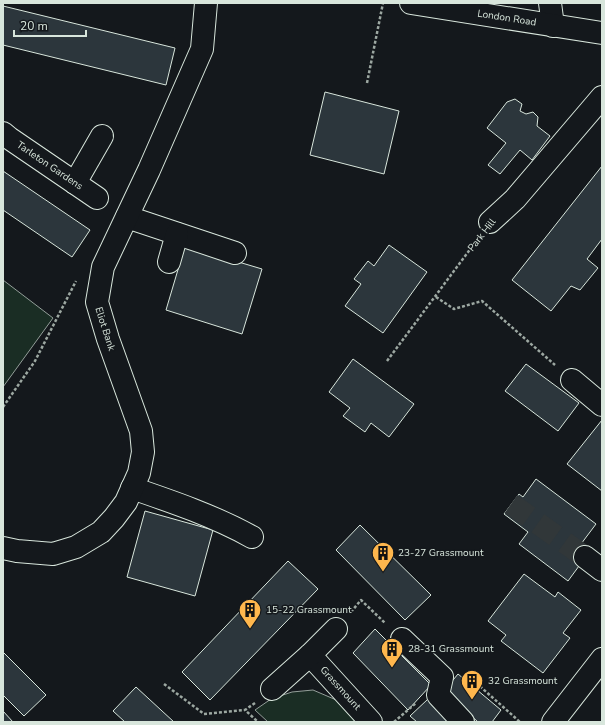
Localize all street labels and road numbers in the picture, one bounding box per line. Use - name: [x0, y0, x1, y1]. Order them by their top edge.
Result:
- street label: London Road: [476, 7, 538, 30]
- street label: Tarleton Gardens: [14, 138, 86, 193]
- street label: Park Hill: [465, 216, 499, 254]
- street label: Eliot Bank: [91, 305, 119, 354]
- street label: Grassmount: [317, 663, 364, 714]

